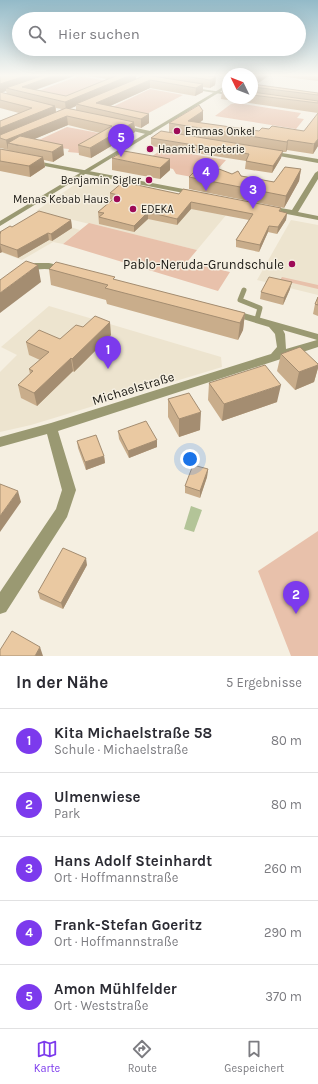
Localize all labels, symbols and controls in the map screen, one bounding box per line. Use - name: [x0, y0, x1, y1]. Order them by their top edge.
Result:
- search box: [12, 12, 306, 56]
- icon: search: [26, 23, 48, 45]
- text: Hier suchen: [58, 25, 140, 43]
- north arrow: [222, 68, 258, 104]
- pin: 5: [108, 124, 134, 157]
- place label: Emmas Onkel: [185, 125, 255, 138]
- marker: Emmas Onkel: [172, 126, 182, 136]
- place label: Haamit Papeterie: [158, 143, 245, 156]
- marker: Haamit Papeterie: [145, 144, 155, 154]
- pin: 4: [193, 158, 219, 191]
- place label: Benjamin Sigler: [61, 174, 141, 187]
- marker: Benjamin Sigler: [144, 175, 154, 185]
- pin: 3: [240, 176, 266, 209]
- place label: Menas Kebab Haus: [13, 193, 109, 206]
- marker: Menas Kebab Haus: [112, 194, 122, 204]
- place label: EDEKA: [141, 203, 174, 216]
- marker: EDEKA: [128, 204, 138, 214]
- place label: Pablo-Neruda-Grundschule: [123, 257, 284, 272]
- marker: Pablo-Neruda-Grundschule: [287, 259, 297, 269]
- pin: 1: [95, 336, 121, 369]
- street label: Michaelstraße: [90, 369, 176, 408]
- your location: [180, 449, 200, 469]
- pin: 2: [283, 581, 309, 614]
- text: In der Nähe: [16, 672, 108, 692]
- text: 5 Ergebnisse: [226, 675, 302, 690]
- text: Kita Michaelstraße 58: [54, 724, 212, 742]
- text: 1: [27, 733, 31, 748]
- text: 80 m: [271, 733, 302, 748]
- text: Schule · Michaelstraße: [54, 742, 188, 757]
- text: Ulmenwiese: [54, 788, 141, 806]
- text: 2: [25, 797, 33, 812]
- text: 80 m: [271, 797, 302, 812]
- text: Park: [54, 806, 80, 821]
- text: Hans Adolf Steinhardt: [54, 852, 212, 870]
- text: 3: [25, 861, 33, 876]
- text: 260 m: [264, 861, 302, 876]
- text: Ort · Hoffmannstraße: [54, 870, 178, 885]
- text: Frank-Stefan Goeritz: [54, 916, 202, 934]
- text: 4: [25, 925, 33, 940]
- text: 290 m: [264, 925, 302, 940]
- text: Ort · Hoffmannstraße: [54, 934, 178, 949]
- text: Amon Mühlfelder: [54, 980, 177, 998]
- text: 5: [25, 989, 33, 1004]
- text: 370 m: [265, 989, 302, 1004]
- text: Ort · Weststraße: [54, 998, 148, 1013]
- tab: Karte: [34, 1038, 60, 1075]
- tab: Route: [128, 1038, 157, 1075]
- tab: Gespeichert: [224, 1038, 284, 1075]

